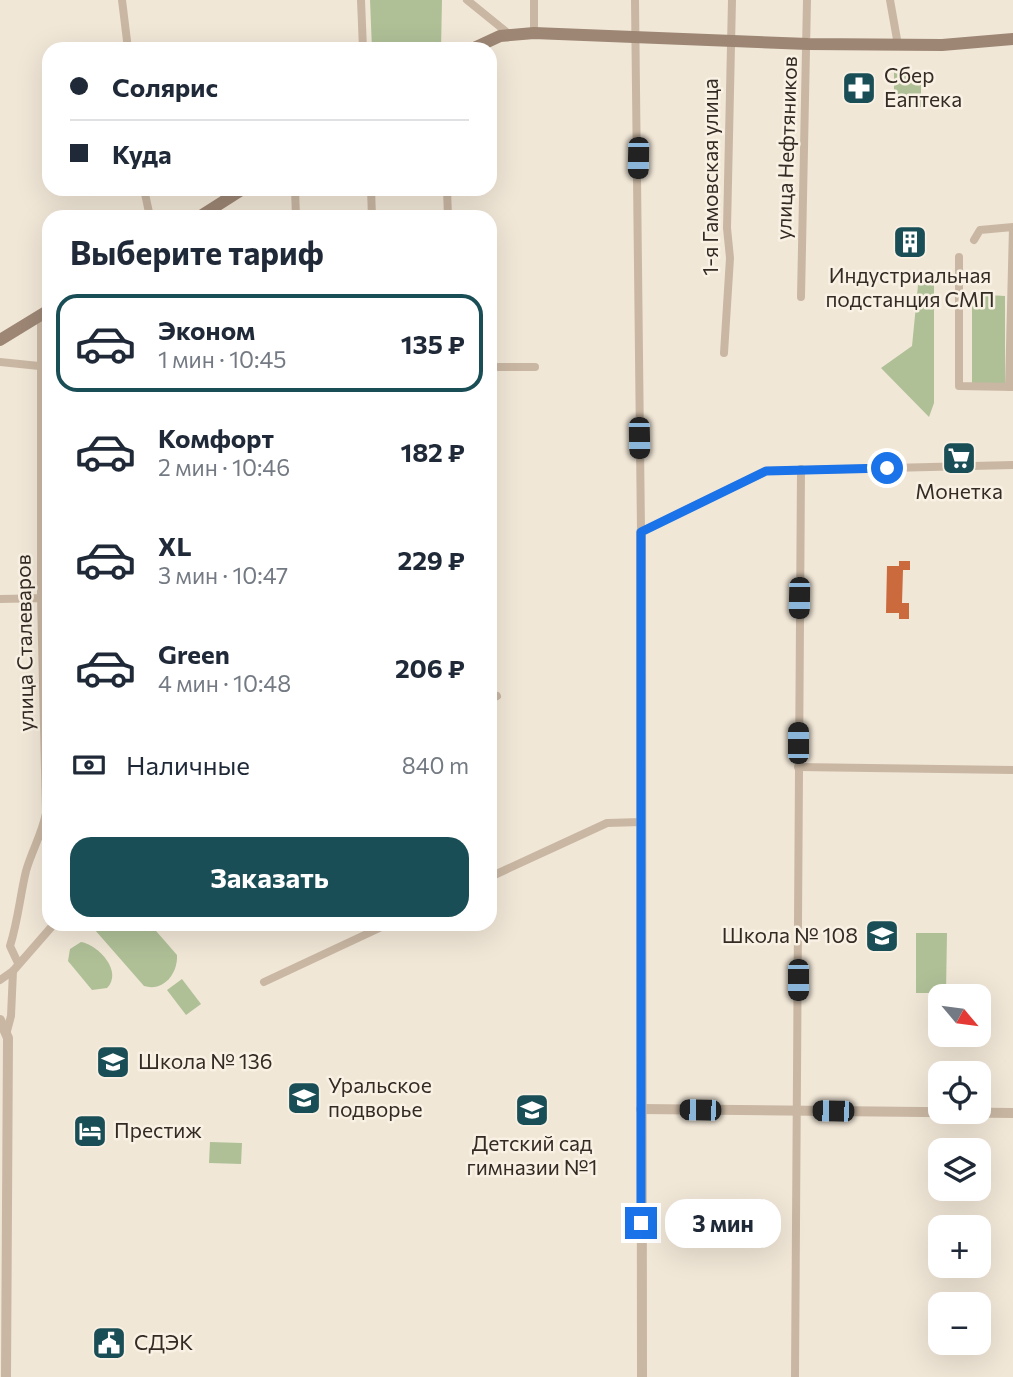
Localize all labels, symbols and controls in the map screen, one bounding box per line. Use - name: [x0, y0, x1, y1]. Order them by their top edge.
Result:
- street label: улица Нефтяников: [770, 56, 801, 240]
- place label: Сбер Еаптека: [884, 62, 962, 111]
- pharmacy icon: Сбер Еаптека: [840, 69, 878, 107]
- text: Солярис: [112, 71, 218, 102]
- street label: 1-я Гамовская улица: [697, 78, 722, 276]
- car: [628, 137, 649, 179]
- text: Куда: [112, 138, 172, 169]
- building icon: Индустриальная подстанция СМП: [891, 223, 929, 261]
- text: Выберите тариф: [70, 232, 324, 272]
- place label: Индустриальная подстанция СМП: [825, 262, 995, 311]
- icon: car: [74, 312, 137, 375]
- text: Эконом: [158, 314, 255, 345]
- text: 135 ₽: [401, 328, 465, 359]
- text: 1 мин · 10:45: [158, 345, 286, 373]
- car: [629, 417, 650, 459]
- icon: car: [74, 420, 137, 483]
- text: Комфорт: [158, 422, 274, 453]
- text: 182 ₽: [400, 436, 465, 467]
- supermarket icon: Монетка: [940, 439, 978, 477]
- route start: [871, 452, 903, 484]
- text: 2 мин · 10:46: [158, 453, 290, 481]
- place label: Монетка: [915, 478, 1003, 503]
- icon: car: [74, 528, 137, 591]
- text: XL: [158, 530, 192, 561]
- text: 229 ₽: [397, 544, 465, 575]
- street label: улица Сталеваров: [9, 554, 38, 732]
- text: 3 мин · 10:47: [158, 561, 288, 589]
- car: [789, 577, 810, 619]
- icon: car: [74, 636, 137, 699]
- text: Green: [158, 638, 230, 669]
- text: 206 ₽: [395, 652, 465, 683]
- text: 4 мин · 10:48: [158, 669, 291, 697]
- car: [788, 722, 809, 764]
- icon: cash: [70, 746, 108, 784]
- text: Наличные: [126, 749, 250, 780]
- text: 840 m: [402, 751, 469, 779]
- button: Заказать: [70, 837, 469, 917]
- school or university icon: Школа № 108: [863, 917, 901, 955]
- place label: Школа № 108: [722, 922, 858, 947]
- car: [788, 959, 809, 1001]
- north arrow: [928, 984, 990, 1046]
- map controls: [928, 984, 991, 1355]
- school or university icon: Школа № 136: [94, 1043, 132, 1081]
- place label: Школа № 136: [138, 1048, 272, 1073]
- button: locate: [928, 1061, 991, 1124]
- place label: Уральское подворье: [328, 1072, 432, 1121]
- school or university icon: Уральское подворье: [285, 1079, 323, 1117]
- school or university icon: Детский сад гимназии №1: [513, 1091, 551, 1129]
- car: [679, 1099, 722, 1121]
- car: [812, 1100, 855, 1122]
- hotel icon: Престиж: [71, 1112, 109, 1150]
- place label: Престиж: [114, 1117, 202, 1142]
- place label: Детский сад гимназии №1: [467, 1130, 597, 1179]
- button: layers: [928, 1138, 991, 1201]
- callout: 3 мин: [666, 1198, 781, 1248]
- route end: [625, 1207, 657, 1239]
- text: 3 мин: [692, 1209, 754, 1237]
- button: +: [928, 1215, 991, 1278]
- button: −: [928, 1292, 991, 1355]
- public building icon: СДЭК: [90, 1324, 128, 1362]
- place label: СДЭК: [134, 1329, 193, 1354]

